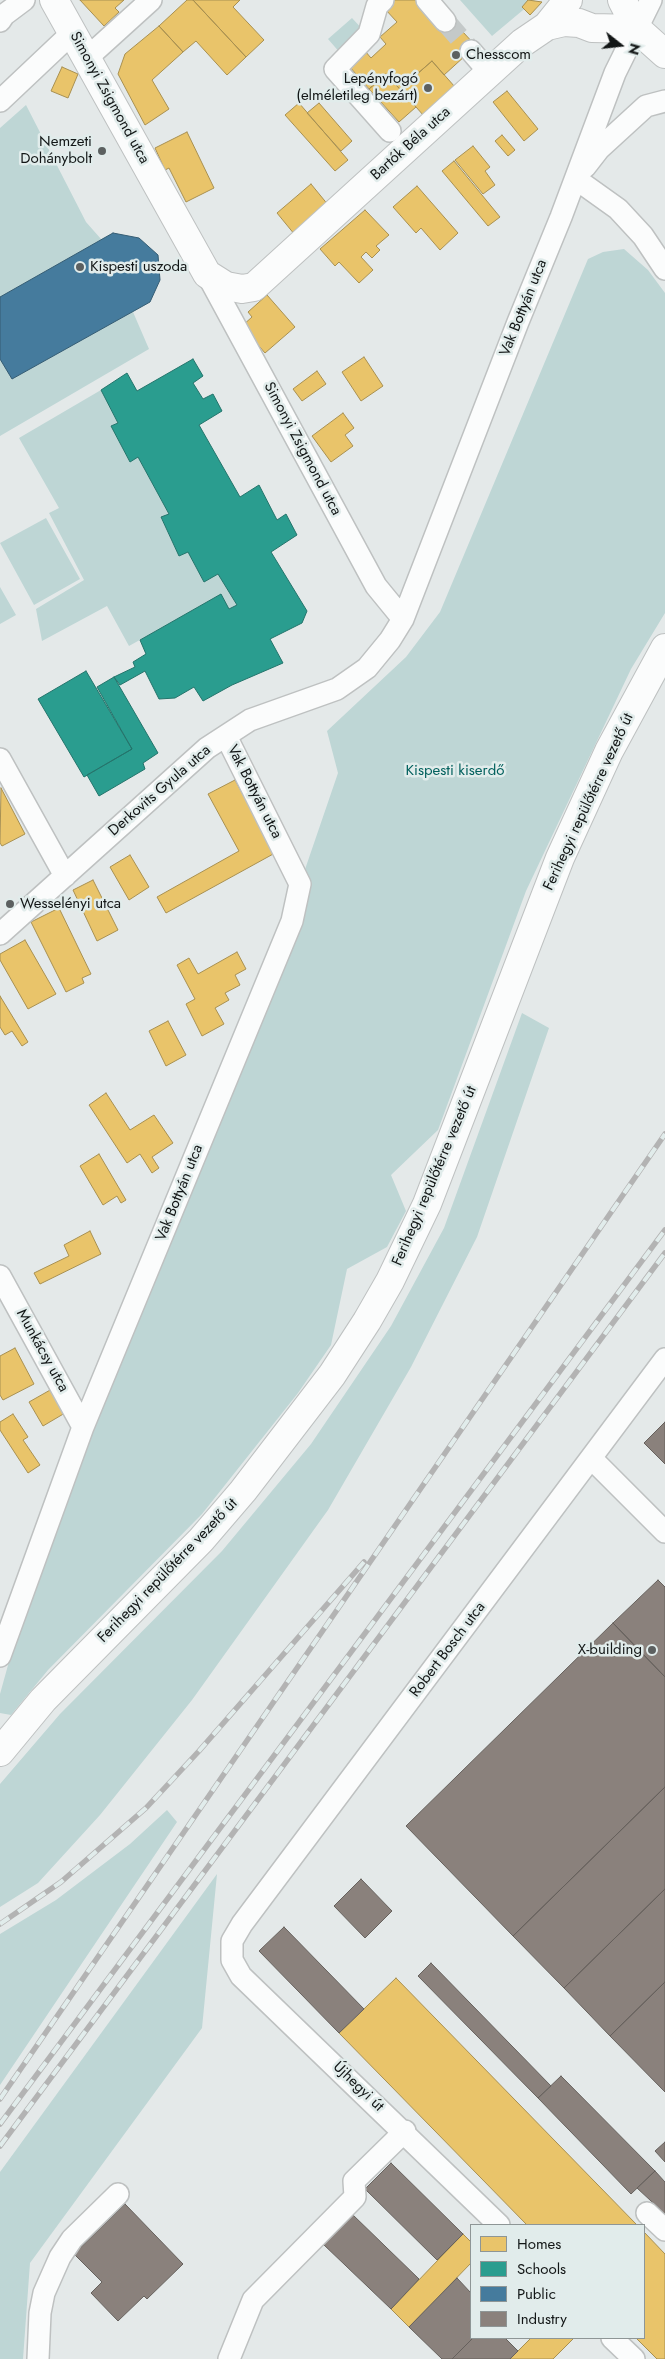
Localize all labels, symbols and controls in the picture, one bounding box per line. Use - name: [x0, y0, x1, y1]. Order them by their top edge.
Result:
- north arrow: [595, 20, 645, 70]
- street label: Simonyi Zsigmond utca: [65, 29, 153, 167]
- text: N: [623, 41, 646, 57]
- place label: Chesscom: [466, 46, 531, 64]
- marker: Chesscom: [450, 49, 462, 61]
- place label: Lepényfogó (elméletileg bezárt): [296, 70, 418, 105]
- marker: Lepényfogó (elméletileg bezárt): [422, 82, 434, 94]
- street label: Bartók Béla utca: [368, 104, 454, 184]
- place label: Nemzeti Dohánybolt: [20, 133, 92, 168]
- marker: Nemzeti Dohánybolt: [96, 145, 108, 157]
- street label: Vak Bottyán utca: [496, 257, 552, 359]
- place label: Kispesti uszoda: [90, 258, 187, 276]
- marker: Kispesti uszoda: [74, 261, 86, 273]
- street label: Simonyi Zsigmond utca: [259, 379, 345, 519]
- street label: Ferihegyi repülőtérre vezető út: [540, 711, 638, 893]
- street label: Derkovits Gyula utca: [105, 742, 215, 840]
- street label: Vak Bottyán utca: [223, 742, 285, 842]
- park label: Kispesti kiserdő: [406, 762, 504, 780]
- place label: Wesselényi utca: [20, 895, 121, 913]
- marker: Wesselényi utca: [4, 898, 16, 910]
- street label: Ferihegyi repülőtérre vezető út: [389, 1084, 481, 1268]
- street label: Vak Bottyán utca: [152, 1142, 208, 1244]
- street label: Munkácsy utca: [12, 1306, 72, 1396]
- street label: Ferihegyi repülőtérre vezető út: [94, 1495, 242, 1647]
- street label: Robert Bosch utca: [406, 1599, 490, 1701]
- place label: X-building: [578, 1641, 642, 1659]
- marker: X-building: [646, 1644, 658, 1656]
- street label: Újhegyi út: [329, 2058, 387, 2116]
- legend: [470, 2224, 645, 2339]
- text: Homes: [517, 2233, 561, 2255]
- text: Schools: [517, 2258, 566, 2280]
- text: Public: [517, 2283, 556, 2305]
- text: Industry: [517, 2308, 567, 2330]

